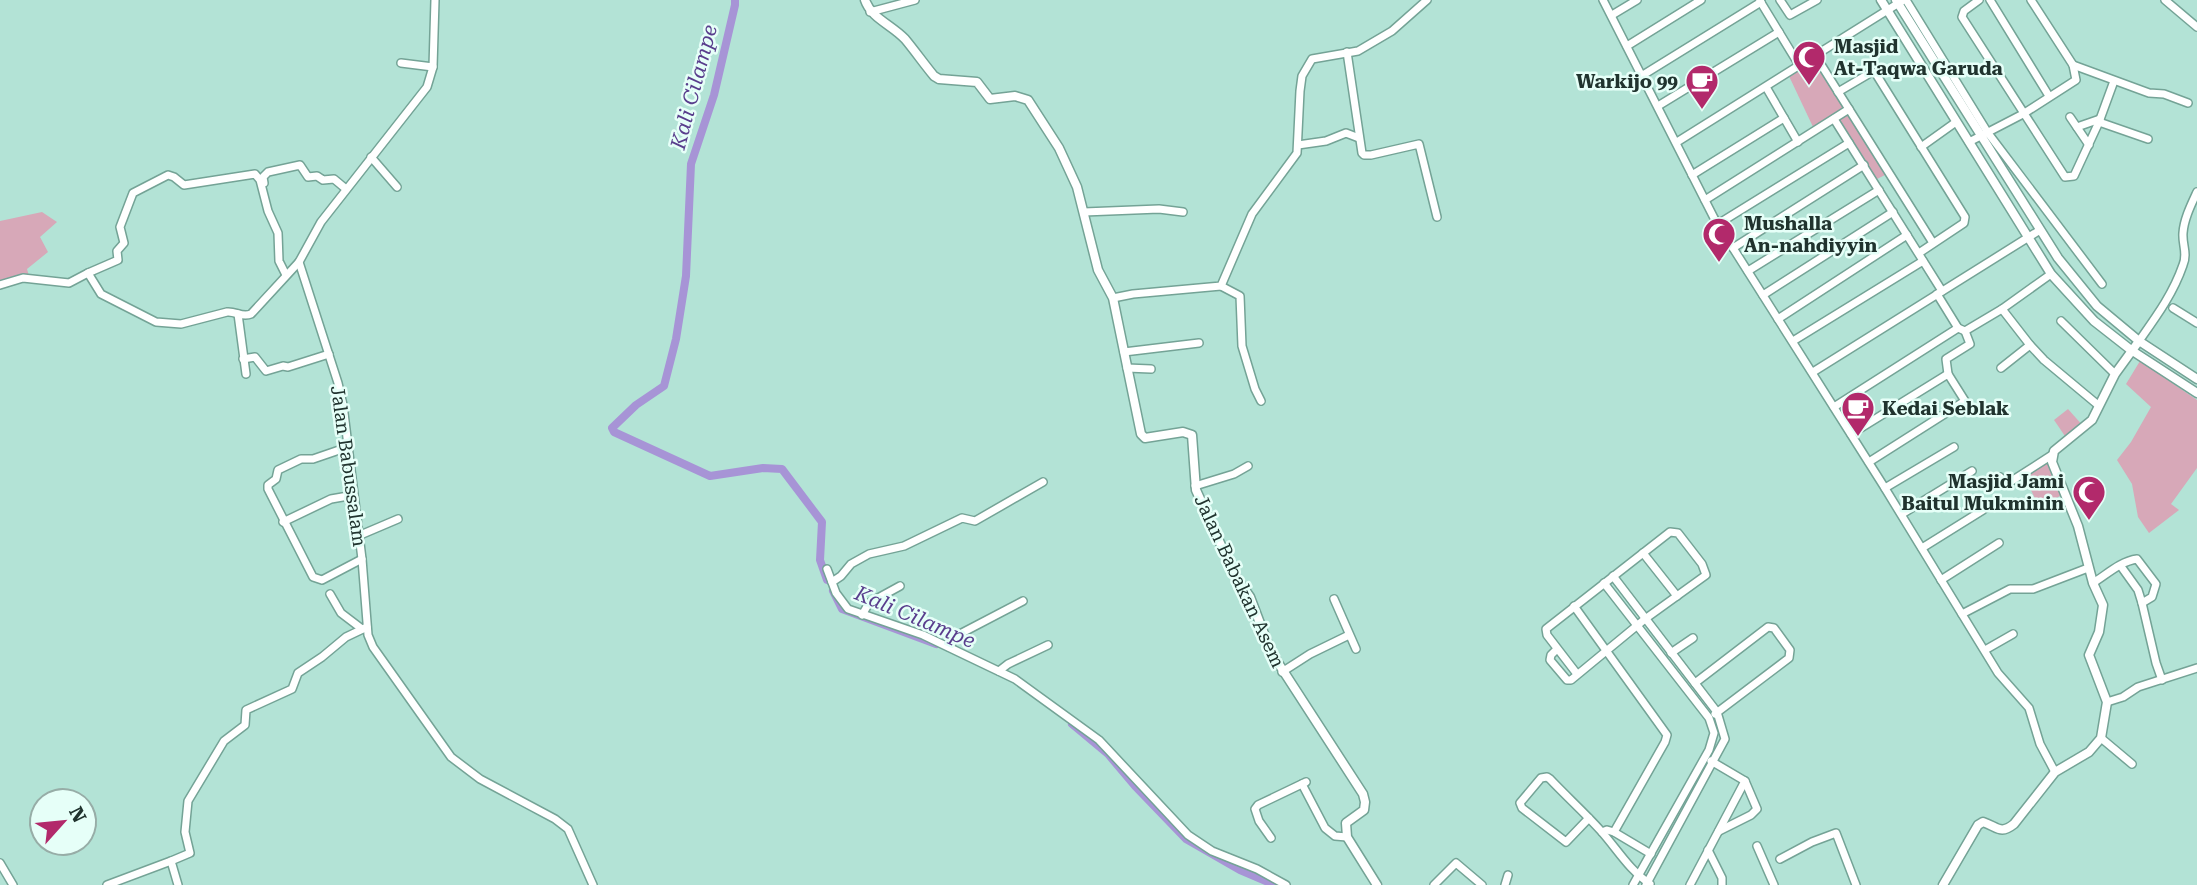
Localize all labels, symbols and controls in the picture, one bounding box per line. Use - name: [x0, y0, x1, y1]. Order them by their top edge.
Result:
- water label: Kali Cilampe: [666, 22, 722, 153]
- place label: Masjid At-Taqwa Garuda: [1834, 35, 2003, 80]
- mosque icon: Masjid At-Taqwa Garuda: [1790, 38, 1828, 87]
- cafe icon: Warkijo 99: [1683, 62, 1721, 111]
- place label: Warkijo 99: [1576, 70, 1678, 93]
- place label: Mushalla An-nahdiyyin: [1744, 212, 1877, 257]
- mosque icon: Mushalla An-nahdiyyin: [1700, 215, 1738, 264]
- street label: Jalan Babussalam: [326, 384, 371, 548]
- cafe icon: Kedai Seblak: [1839, 389, 1877, 438]
- place label: Kedai Seblak: [1882, 397, 2009, 420]
- place label: Masjid Jami Baitul Mukminin: [1901, 470, 2064, 515]
- mosque icon: Masjid Jami Baitul Mukminin: [2070, 473, 2108, 522]
- street label: Jalan Babakan Asem: [1189, 491, 1290, 671]
- water label: Kali Cilampe: [850, 581, 979, 653]
- north arrow: [28, 787, 98, 857]
- text: N: [64, 803, 91, 827]

